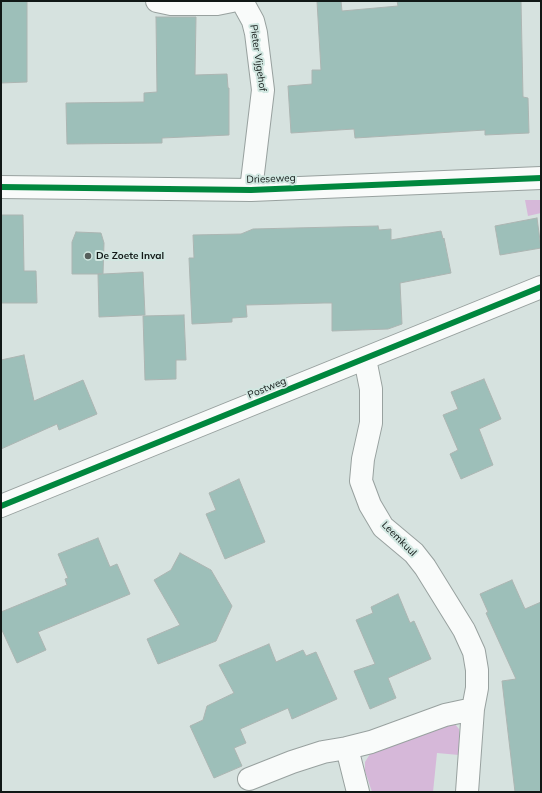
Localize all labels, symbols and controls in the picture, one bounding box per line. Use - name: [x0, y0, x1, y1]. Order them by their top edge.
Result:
- street label: Pieter Vijgehof: [247, 24, 269, 92]
- street label: Drieseweg: [246, 172, 296, 186]
- place label: De Zoete Inval: [96, 250, 164, 262]
- marker: De Zoete Inval: [83, 251, 93, 261]
- street label: Postweg: [246, 375, 288, 401]
- street label: Leemkuul: [379, 519, 419, 559]

